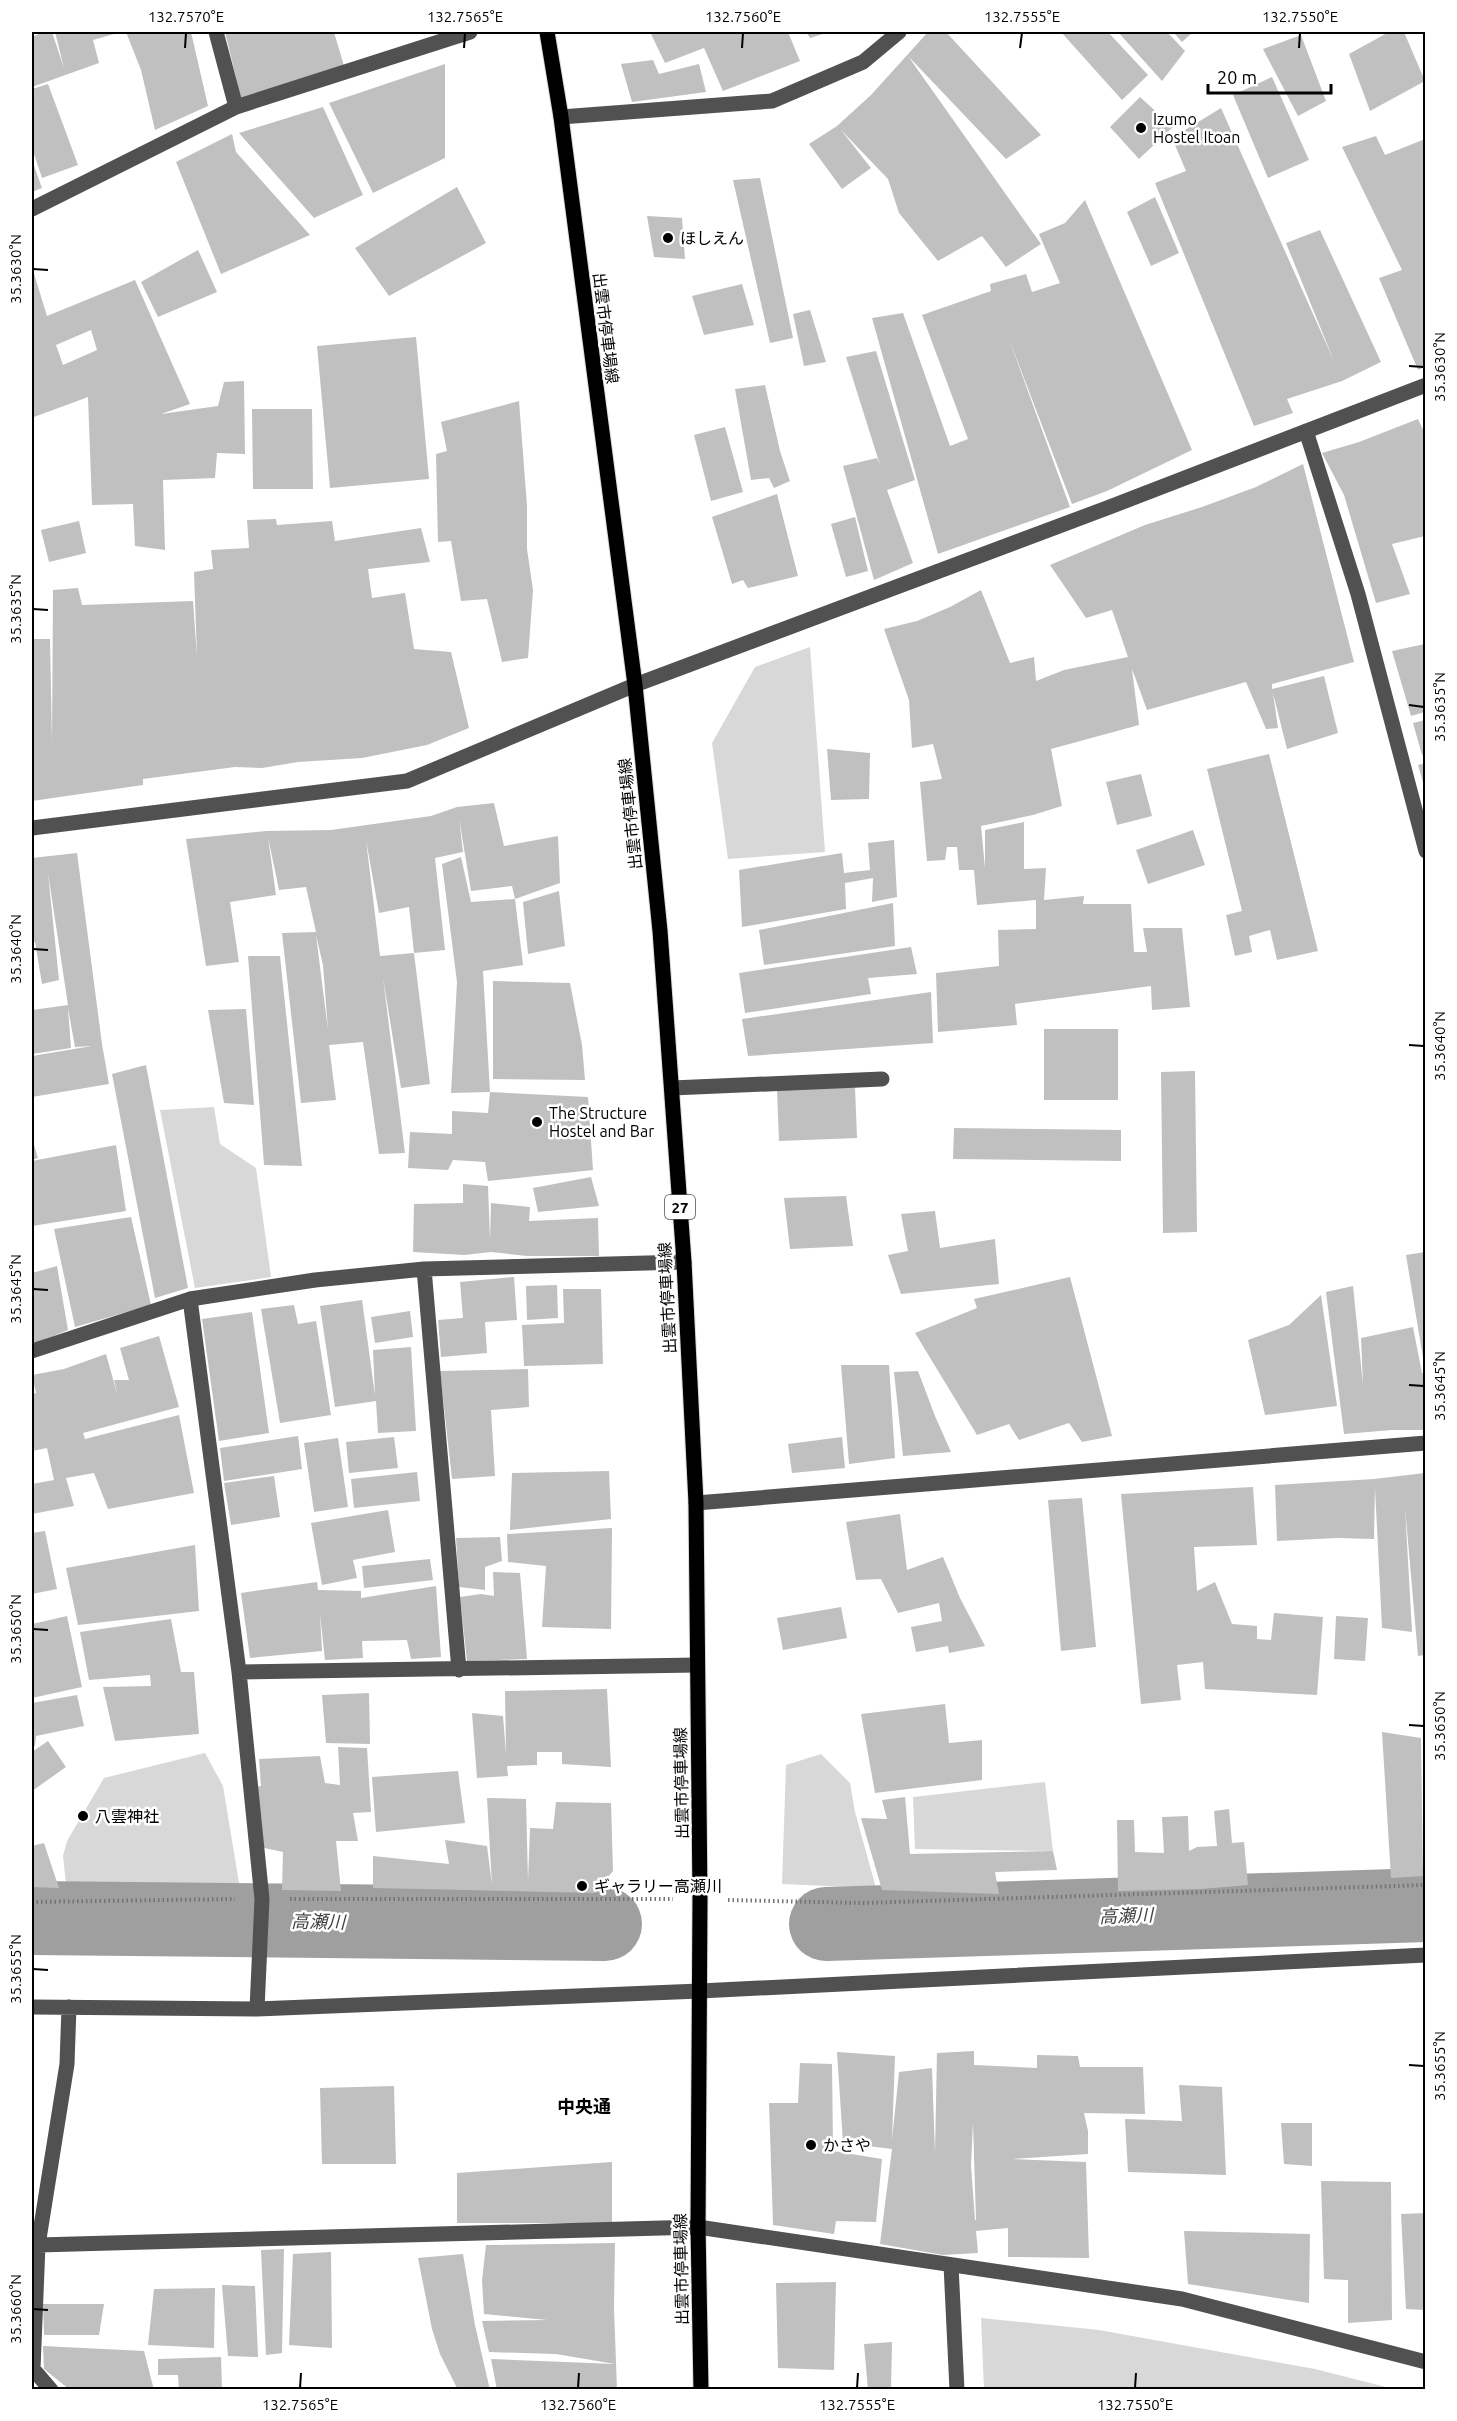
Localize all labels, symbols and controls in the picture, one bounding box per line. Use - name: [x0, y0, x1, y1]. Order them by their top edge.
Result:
- text: 132.7570°E: [148, 8, 224, 25]
- text: 132.7565°E: [427, 8, 503, 25]
- text: 132.7560°E: [705, 8, 781, 25]
- text: 132.7555°E: [984, 8, 1060, 25]
- text: 132.7550°E: [1262, 8, 1338, 25]
- scale bar: [1208, 57, 1331, 95]
- text: 20 m: [1217, 67, 1257, 87]
- place label: Izumo Hostel Itoan: [1153, 110, 1240, 146]
- marker: Izumo Hostel Itoan: [1134, 121, 1148, 135]
- place label: ほしえん: [680, 229, 744, 247]
- marker: ほしえん: [661, 231, 675, 245]
- text: 35.3630°N: [7, 234, 24, 304]
- street label: 出雲市停車場線: [590, 271, 622, 385]
- text: 35.3630°N: [1431, 332, 1448, 402]
- text: 35.3635°N: [7, 574, 24, 644]
- text: 35.3635°N: [1431, 672, 1448, 742]
- street label: 出雲市停車場線: [615, 757, 645, 871]
- text: 35.3640°N: [7, 914, 24, 984]
- text: 35.3640°N: [1431, 1011, 1448, 1081]
- place label: The Structure Hostel and Bar: [549, 1104, 654, 1140]
- marker: The Structure Hostel and Bar: [530, 1115, 544, 1129]
- road number: 27: [665, 1195, 695, 1219]
- street label: 出雲市停車場線: [655, 1242, 679, 1354]
- text: 35.3645°N: [7, 1254, 24, 1324]
- text: 35.3645°N: [1431, 1351, 1448, 1421]
- text: 35.3650°N: [7, 1594, 24, 1664]
- text: 35.3650°N: [1431, 1691, 1448, 1761]
- street label: 出雲市停車場線: [671, 1727, 691, 1839]
- place label: 八雲神社: [95, 1807, 159, 1825]
- marker: 八雲神社: [76, 1809, 90, 1823]
- place label: ギャラリー高瀬川: [594, 1877, 722, 1895]
- marker: ギャラリー高瀬川: [575, 1879, 589, 1893]
- water label: 高瀬川: [1099, 1904, 1155, 1926]
- water label: 高瀬川: [291, 1911, 347, 1932]
- text: 35.3655°N: [7, 1934, 24, 2004]
- text: 35.3655°N: [1431, 2031, 1448, 2101]
- district label: 中央通: [557, 2096, 611, 2116]
- place label: かさや: [823, 2136, 871, 2154]
- marker: かさや: [804, 2138, 818, 2152]
- street label: 出雲市停車場線: [671, 2213, 691, 2325]
- text: 35.3660°N: [7, 2274, 24, 2344]
- text: 132.7565°E: [262, 2396, 338, 2413]
- text: 132.7560°E: [540, 2396, 616, 2413]
- text: 132.7555°E: [819, 2396, 895, 2413]
- text: 132.7550°E: [1097, 2396, 1173, 2413]

